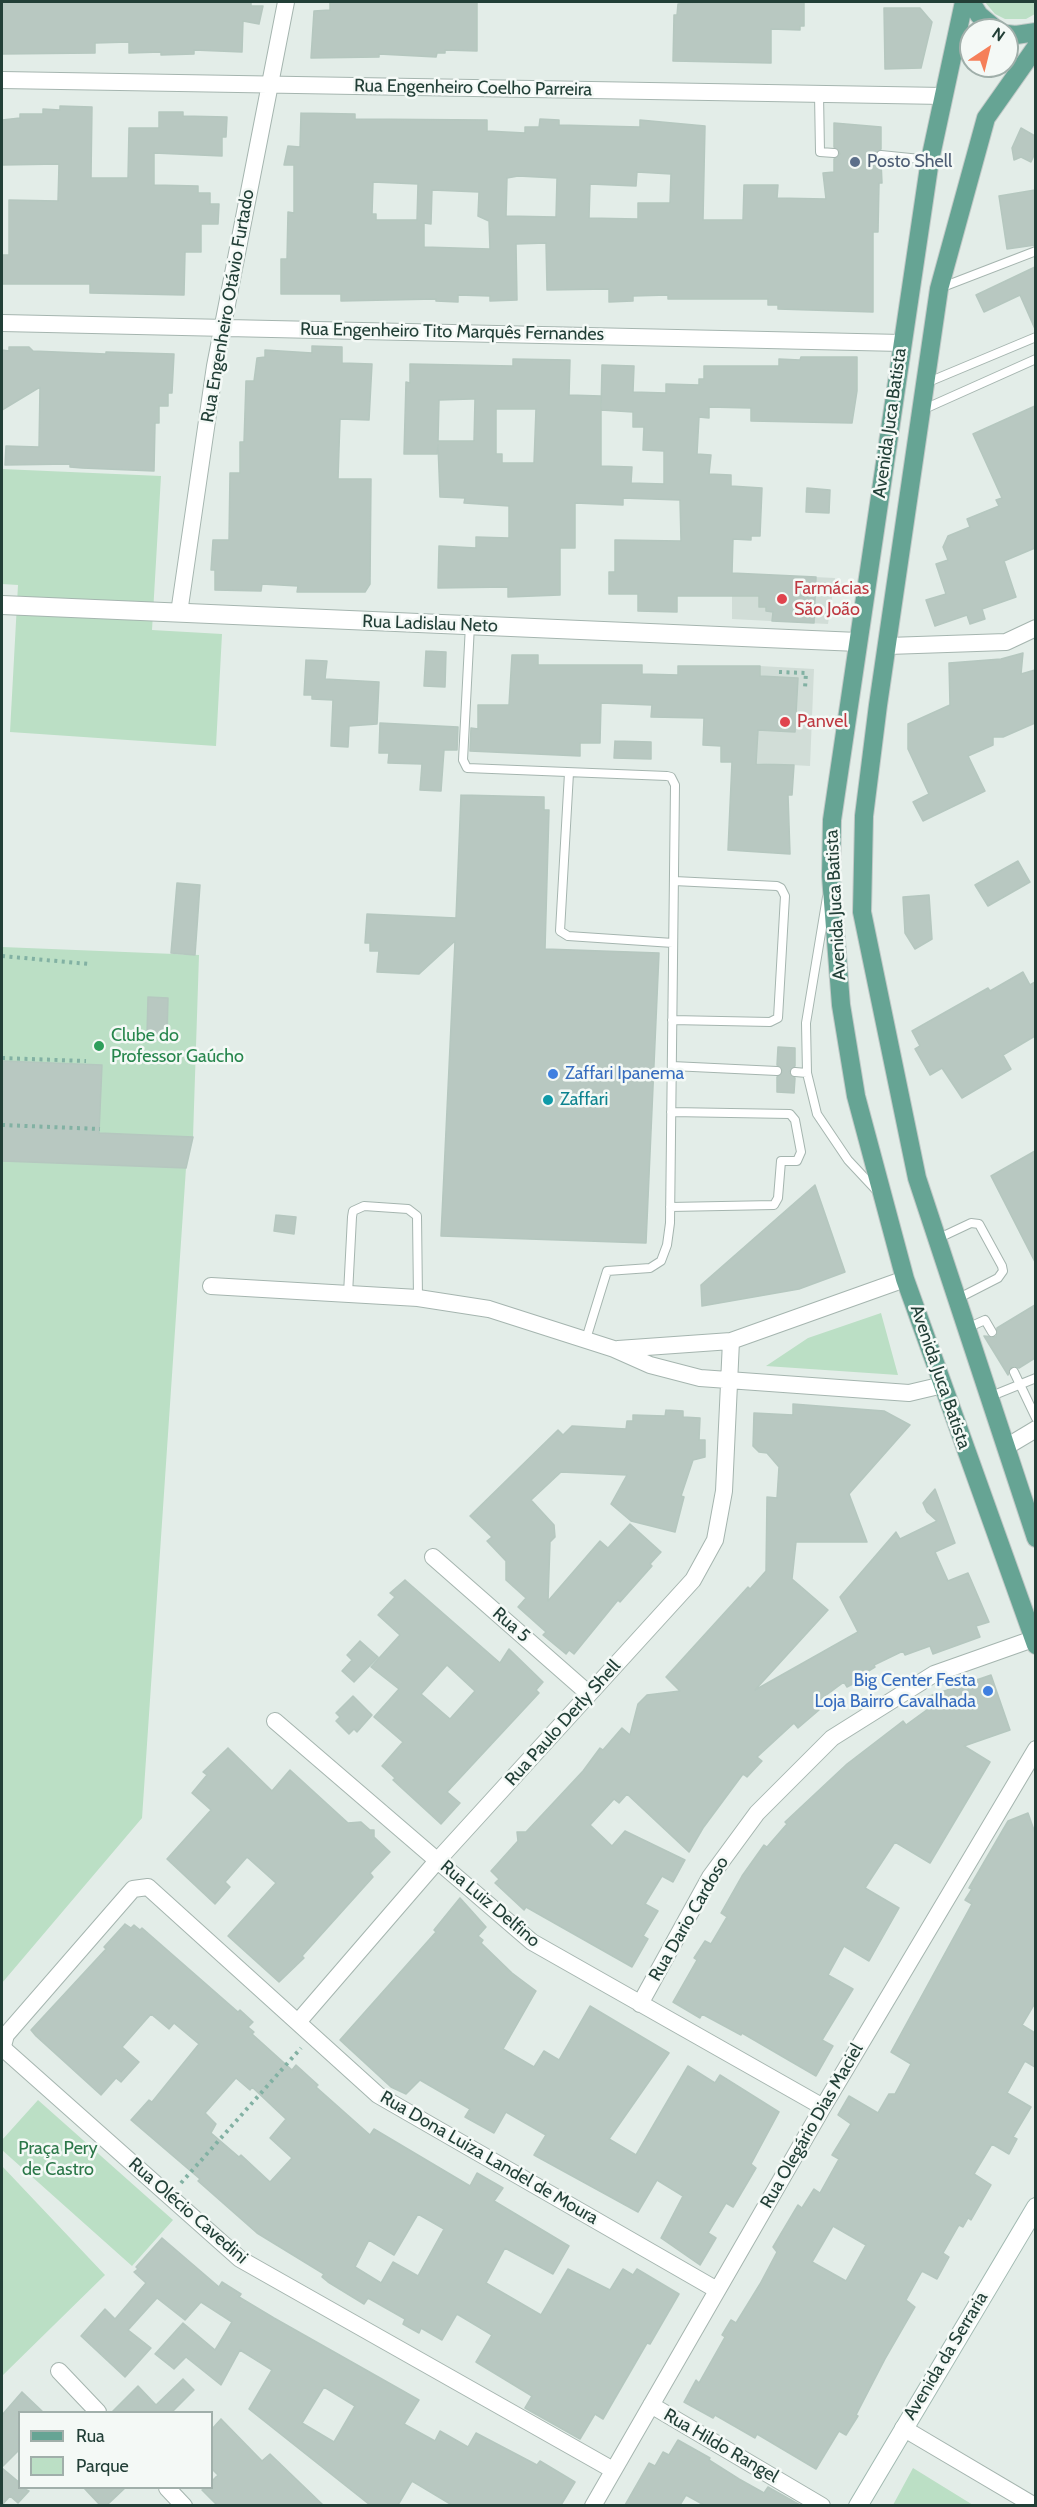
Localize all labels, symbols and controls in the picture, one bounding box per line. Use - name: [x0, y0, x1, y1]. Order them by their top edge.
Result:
- north arrow: [959, 18, 1019, 78]
- text: N: [988, 23, 1009, 46]
- street label: Rua Engenheiro Coelho Parreira: [354, 75, 592, 101]
- place label: Posto Shell: [867, 151, 952, 173]
- marker: Posto Shell: [848, 155, 862, 169]
- street label: Rua Engenheiro Otávio Furtado: [197, 188, 259, 424]
- street label: Rua Engenheiro Tito Marquês Fernandes: [300, 319, 604, 345]
- street label: Avenida Juca Batista: [869, 347, 911, 499]
- place label: Farmácias São João: [794, 578, 869, 620]
- marker: Farmácias São João: [775, 592, 789, 606]
- street label: Rua Ladislau Neto: [362, 611, 498, 637]
- place label: Panvel: [797, 711, 848, 733]
- marker: Panvel: [778, 715, 792, 729]
- street label: Avenida Juca Batista: [821, 829, 851, 981]
- place label: Clube do Professor Gaúcho: [111, 1025, 244, 1068]
- marker: Clube do Professor Gaúcho: [92, 1039, 106, 1053]
- place label: Zaffari Ipanema: [565, 1063, 684, 1085]
- marker: Zaffari Ipanema: [546, 1067, 560, 1081]
- place label: Zaffari: [560, 1089, 608, 1111]
- marker: Zaffari: [541, 1093, 555, 1107]
- street label: Avenida Juca Batista: [905, 1302, 975, 1452]
- street label: Rua 5: [488, 1603, 534, 1647]
- street label: Rua Paulo Derly Shell: [501, 1656, 625, 1790]
- place label: Big Center Festa Loja Bairro Cavalhada: [814, 1670, 976, 1712]
- marker: Big Center Festa Loja Bairro Cavalhada: [981, 1684, 995, 1698]
- street label: Rua Dario Cardoso: [645, 1853, 733, 1985]
- street label: Rua Luiz Delfino: [436, 1856, 544, 1952]
- street label: Rua Olegário Dias Maciel: [756, 2040, 868, 2212]
- street label: Rua Dona Luiza Landel de Moura: [376, 2087, 602, 2229]
- park label: Praça Pery de Castro: [18, 2138, 98, 2180]
- street label: Rua Olécio Cavedini: [124, 2153, 252, 2269]
- street label: Avenida da Serraria: [899, 2288, 993, 2424]
- street label: Rua Hildo Rangel: [660, 2404, 782, 2488]
- legend: [18, 2411, 213, 2489]
- text: Rua: [76, 2425, 105, 2447]
- text: Parque: [76, 2455, 129, 2477]

